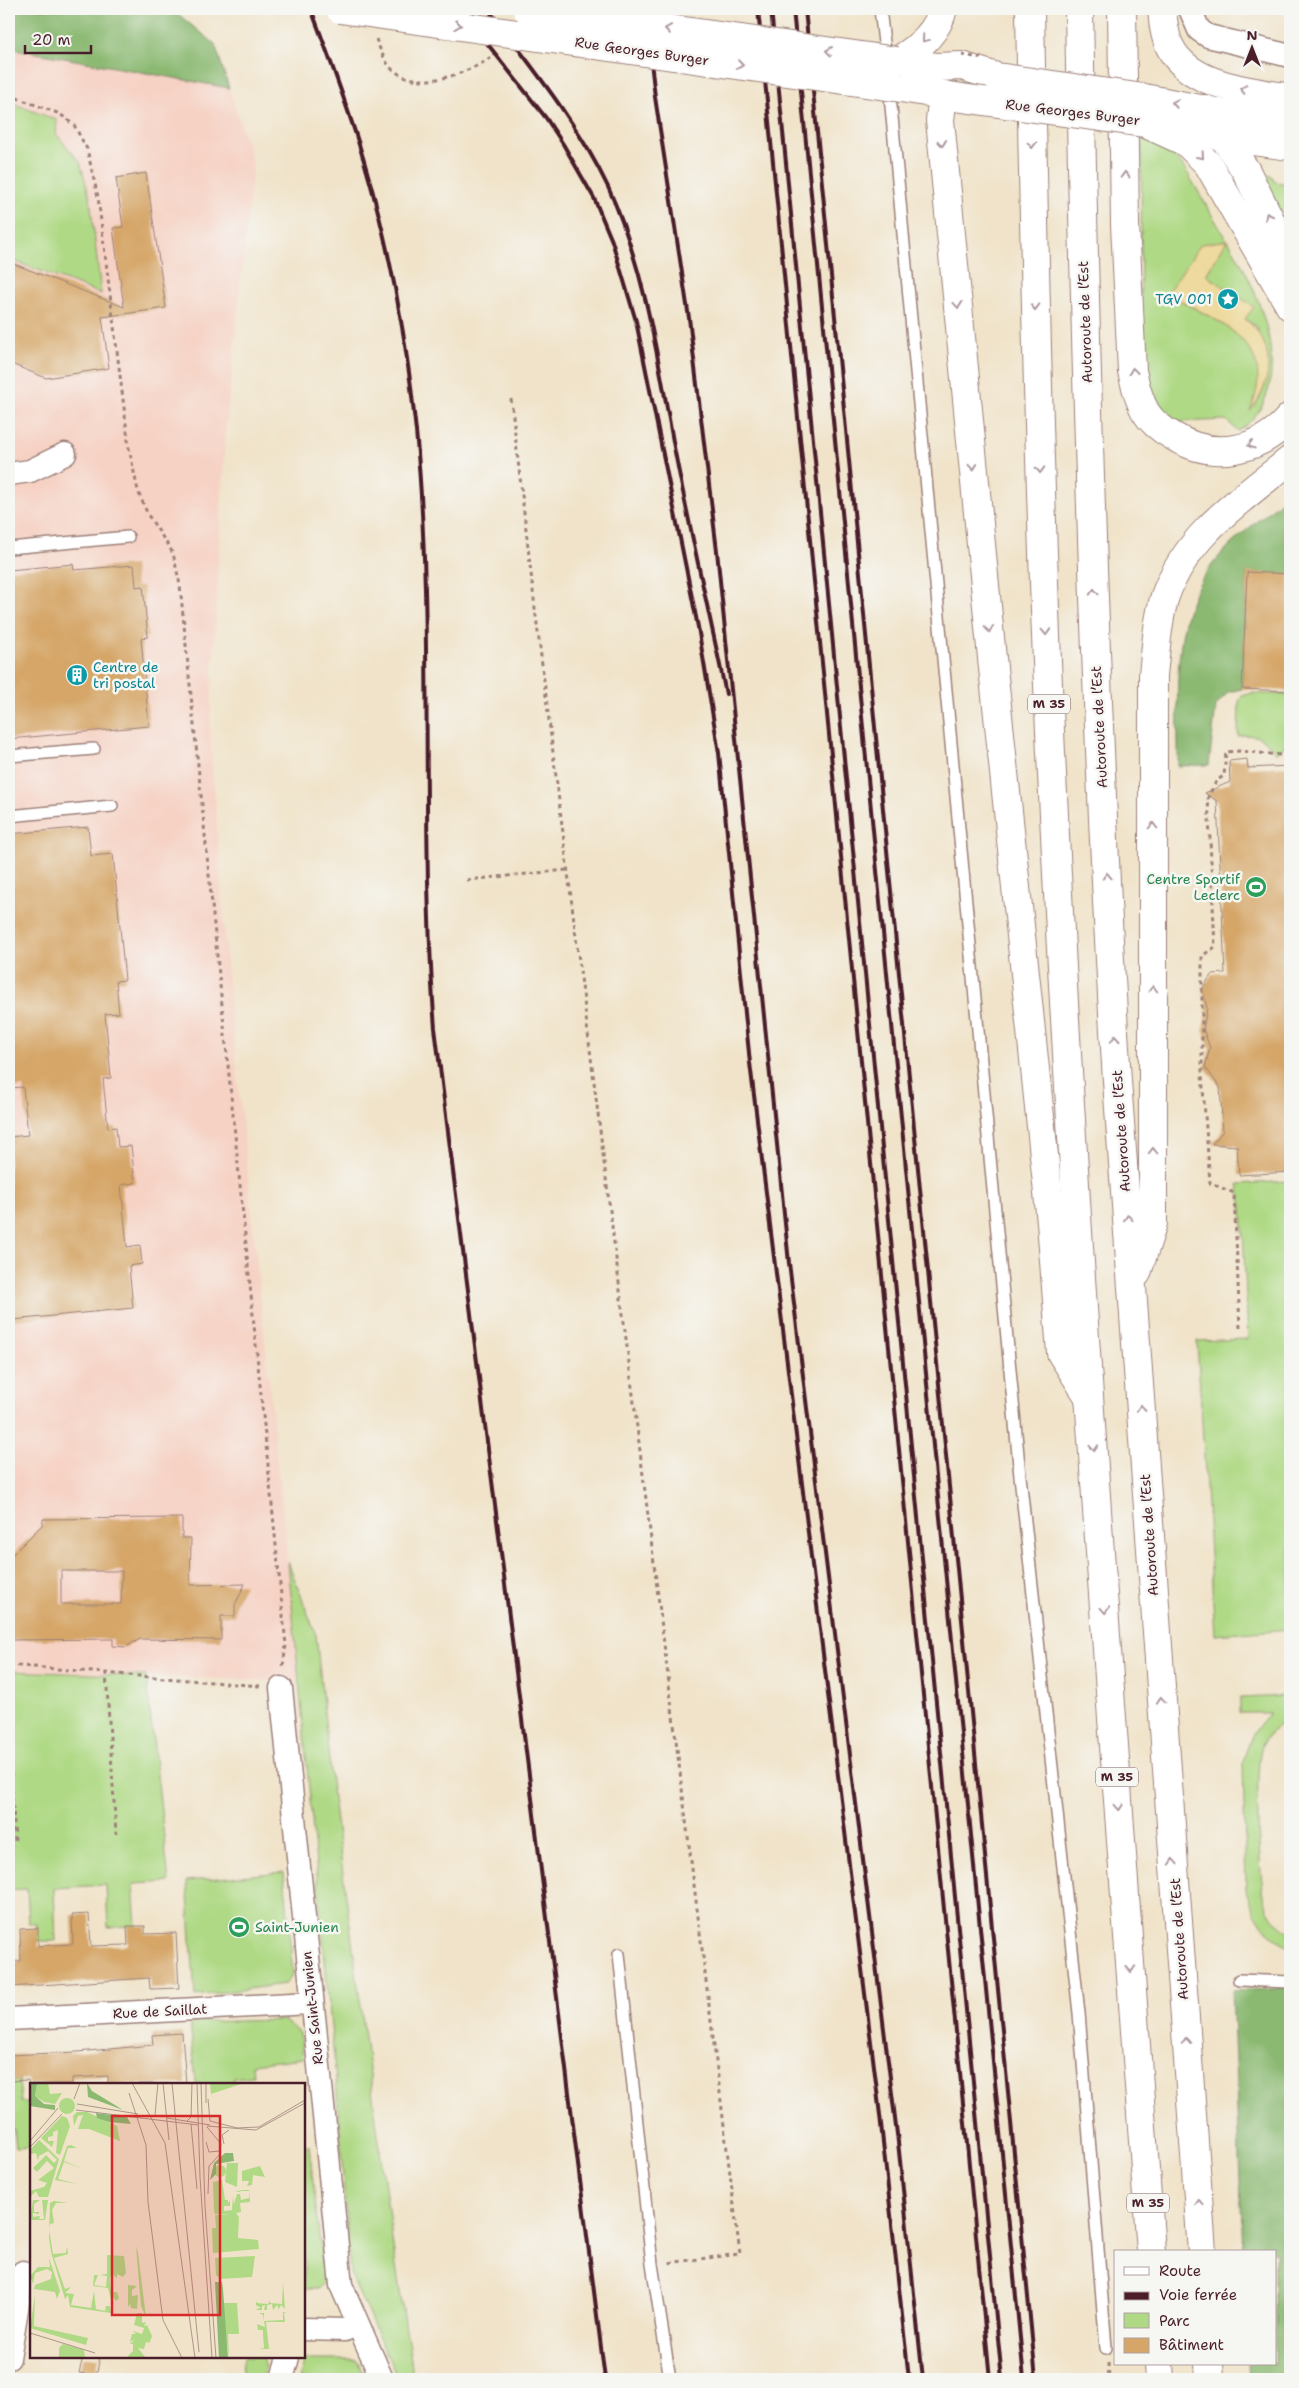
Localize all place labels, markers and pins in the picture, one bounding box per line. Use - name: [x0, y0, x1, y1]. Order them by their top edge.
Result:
- place icon: TGV 001: [1216, 287, 1240, 311]
- place label: TGV 001: [1155, 290, 1212, 308]
- place label: Centre de tri postal: [93, 658, 159, 692]
- building icon: Centre de tri postal: [65, 663, 89, 687]
- place label: Centre Sportif Leclerc: [1146, 870, 1241, 904]
- sports icon: Centre Sportif Leclerc: [1244, 875, 1268, 899]
- sports icon: Saint-Junien: [227, 1915, 251, 1939]
- place label: Saint-Junien: [255, 1918, 339, 1936]

